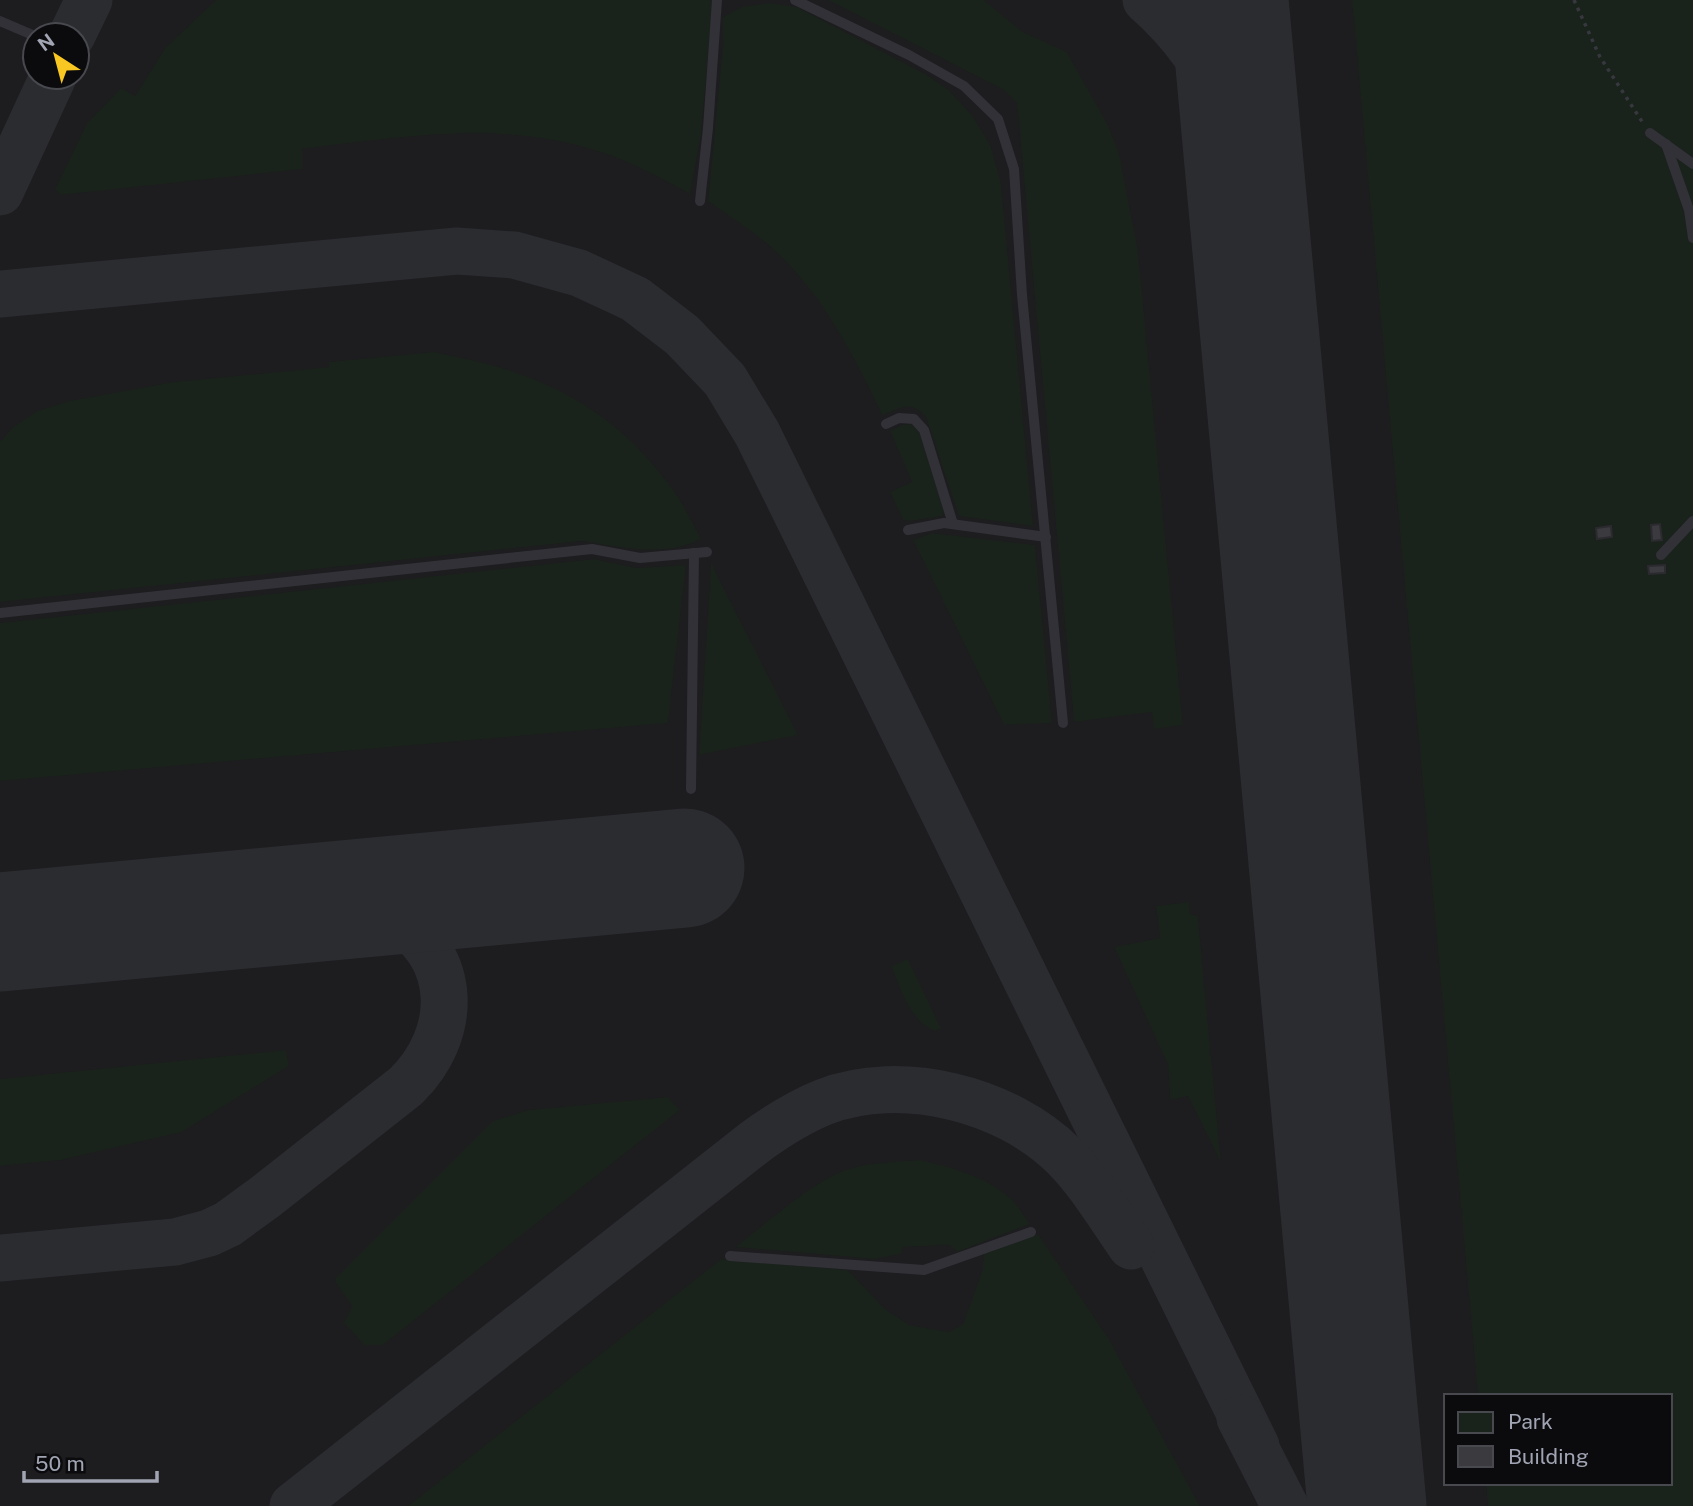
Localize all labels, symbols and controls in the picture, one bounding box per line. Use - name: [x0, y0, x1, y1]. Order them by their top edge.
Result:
- north arrow: [21, 21, 91, 91]
- text: N: [34, 29, 58, 56]
- legend: [1444, 1394, 1672, 1485]
- text: Park: [1508, 1409, 1553, 1434]
- scale bar: [24, 1440, 158, 1484]
- text: Building: [1508, 1444, 1589, 1469]
- text: 50 m: [35, 1451, 85, 1476]

